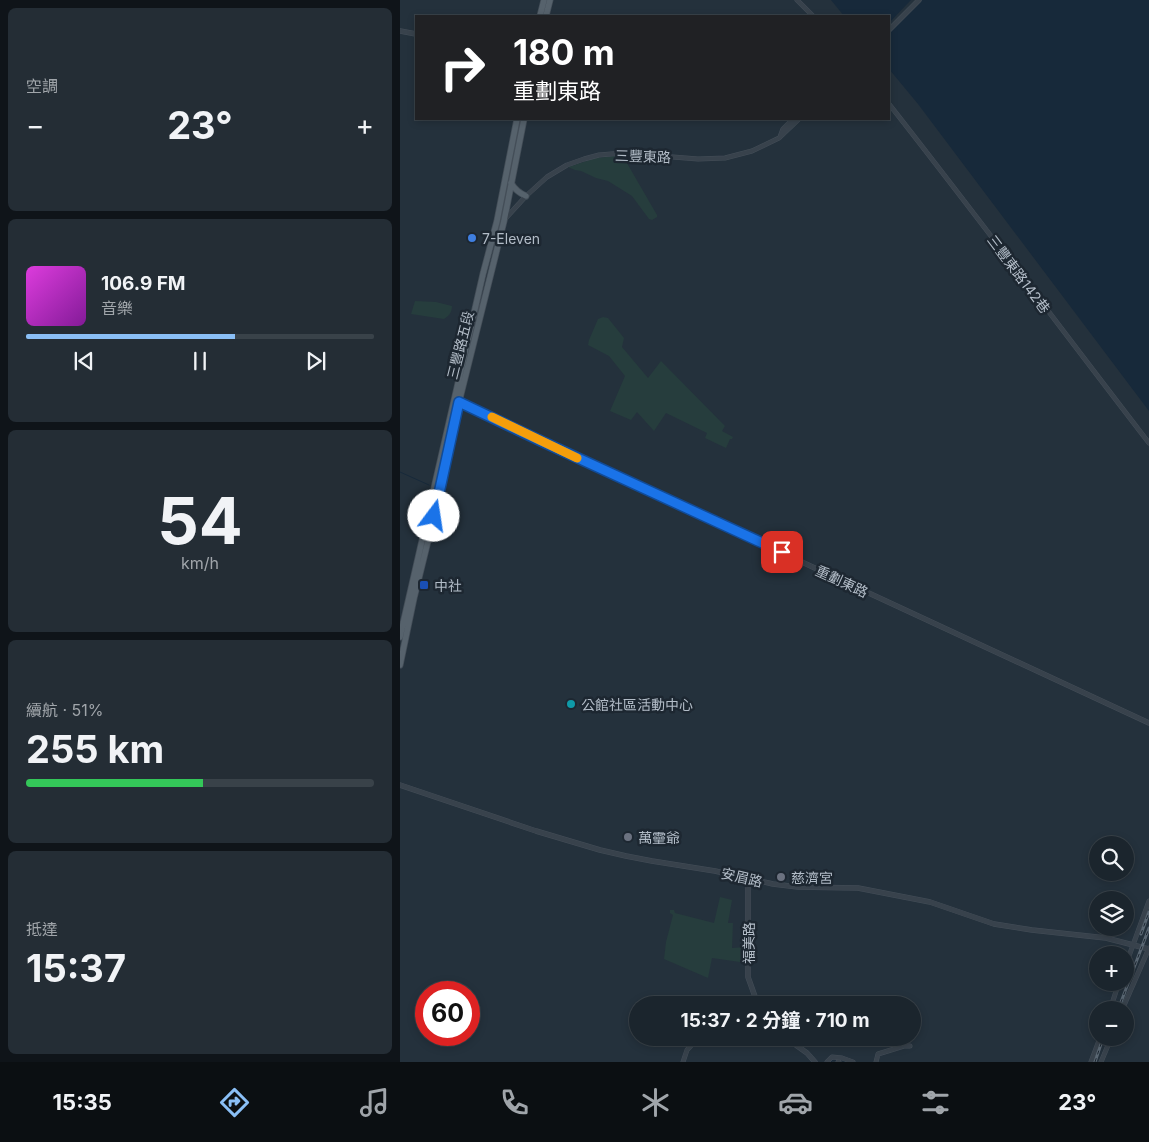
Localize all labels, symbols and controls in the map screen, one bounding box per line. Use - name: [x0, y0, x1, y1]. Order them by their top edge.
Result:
- text: 180 m: [513, 31, 615, 73]
- icon: right: [430, 35, 495, 100]
- text: 空調: [26, 76, 58, 96]
- text: 重劃東路: [513, 78, 601, 104]
- text: 23°: [167, 102, 233, 148]
- text: −: [26, 108, 45, 142]
- text: +: [355, 108, 374, 142]
- street label: 三豐東路: [615, 147, 671, 165]
- place label: 7-Eleven: [482, 230, 540, 247]
- marker: 7-Eleven: [466, 232, 478, 244]
- street label: 三豐東路142巷: [984, 232, 1054, 316]
- text: 106.9 FM: [101, 272, 186, 295]
- text: 音樂: [101, 298, 133, 318]
- street label: 三豐路五段: [443, 309, 477, 381]
- icon: previous: [70, 347, 98, 375]
- icon: pause: [186, 347, 214, 375]
- icon: next: [302, 347, 330, 375]
- text: 54: [157, 481, 243, 560]
- position arrow: [407, 489, 459, 541]
- pin: [761, 531, 803, 573]
- icon: arrive: [768, 538, 796, 566]
- text: km/h: [181, 553, 219, 573]
- street label: 重劃東路: [813, 561, 871, 601]
- place label: 中社: [434, 577, 462, 594]
- marker: 中社: [418, 579, 430, 591]
- place label: 公館社區活動中心: [581, 696, 693, 713]
- marker: 公館社區活動中心: [565, 698, 577, 710]
- text: 續航 · 51%: [26, 700, 104, 720]
- text: 255 km: [26, 726, 164, 772]
- place label: 萬𤫊爺: [638, 829, 680, 846]
- marker: 萬𤫊爺: [622, 831, 634, 843]
- map controls: [1089, 836, 1134, 1046]
- button: search: [1089, 836, 1134, 881]
- street label: 安眉路: [720, 864, 764, 890]
- place label: 慈濟宮: [791, 869, 833, 886]
- marker: 慈濟宮: [775, 871, 787, 883]
- button: layers: [1089, 891, 1134, 936]
- text: 抵達: [26, 919, 58, 939]
- street label: 福美路: [740, 922, 757, 964]
- text: 15:37: [26, 945, 126, 991]
- button: +: [1089, 946, 1134, 991]
- speed limit sign: 60: [415, 981, 480, 1046]
- button: −: [1089, 1001, 1134, 1046]
- text: 15:37 · 2 分鐘 · 710 m: [680, 1009, 870, 1032]
- icon: directions: [217, 1085, 252, 1120]
- icon: music: [357, 1085, 392, 1120]
- icon: phone: [497, 1085, 532, 1120]
- icon: climate: [638, 1085, 673, 1120]
- icon: car: [778, 1085, 813, 1120]
- icon: filters: [918, 1085, 953, 1120]
- text: 15:35: [53, 1089, 112, 1115]
- text: 23°: [1058, 1089, 1096, 1115]

